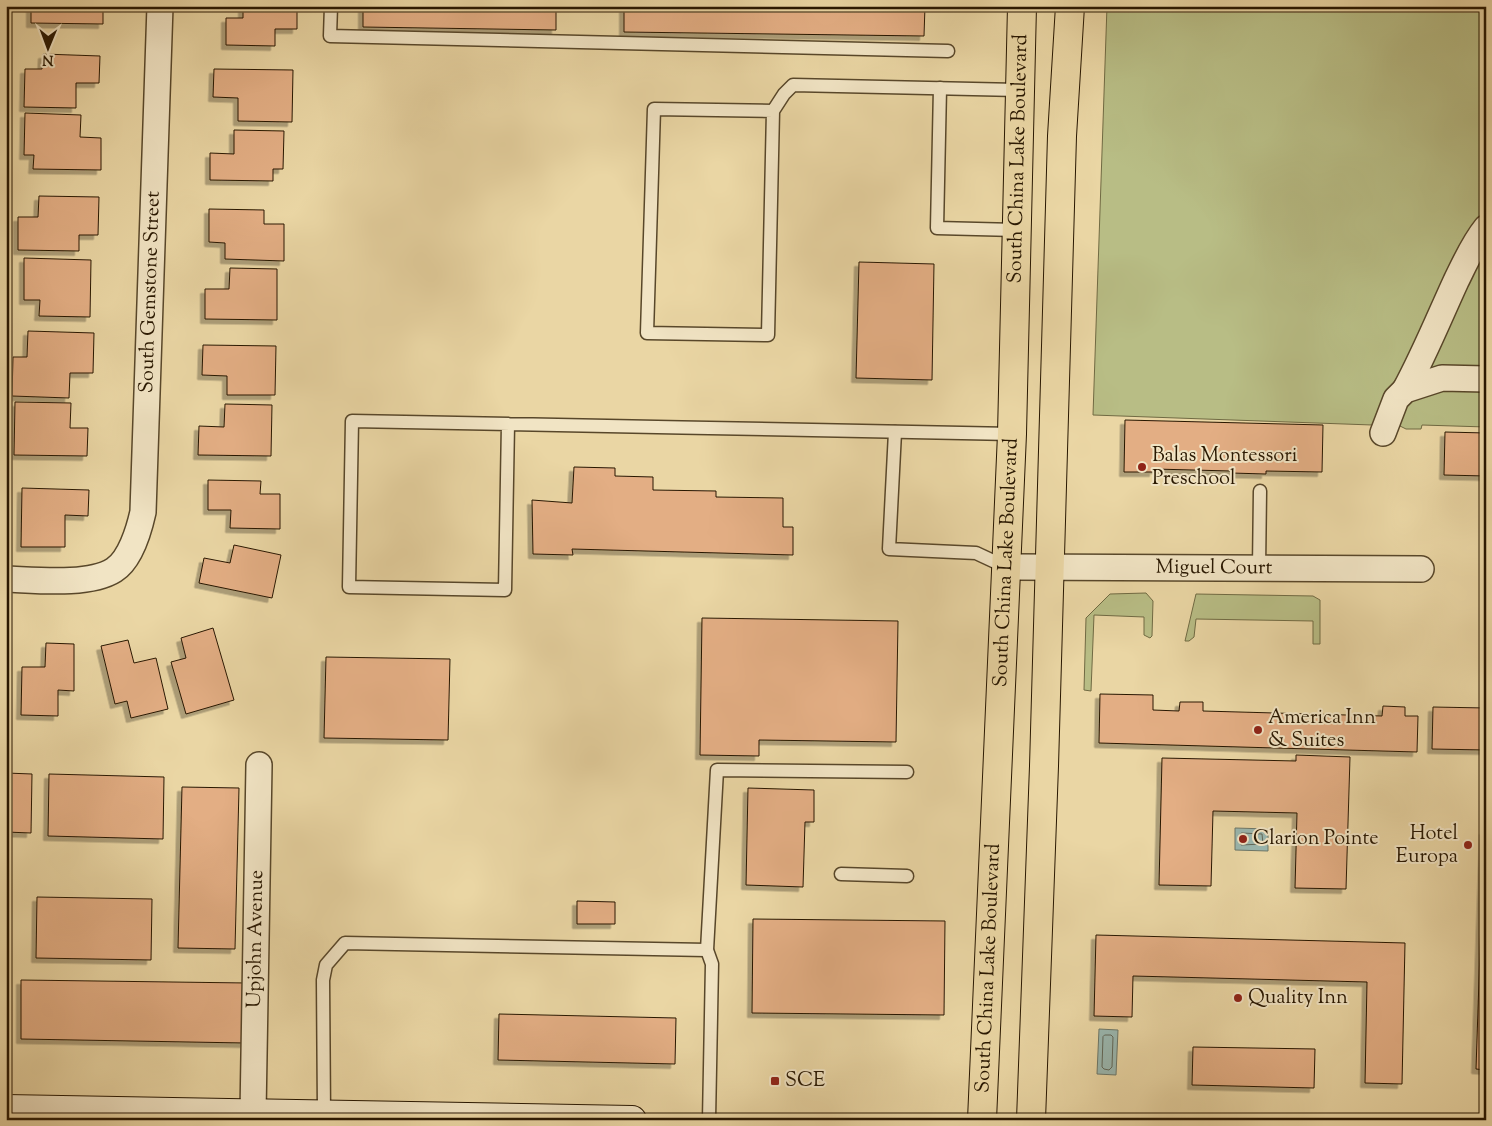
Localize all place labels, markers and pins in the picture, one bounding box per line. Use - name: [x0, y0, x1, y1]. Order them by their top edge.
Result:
- place label: Balas Montessori Preschool: [1152, 442, 1298, 494]
- marker: Balas Montessori Preschool: [1136, 461, 1148, 473]
- place label: America Inn & Suites: [1268, 704, 1376, 756]
- marker: America Inn & Suites: [1252, 724, 1264, 736]
- place label: Hotel Europa: [1396, 820, 1458, 872]
- place label: Clarion Pointe: [1253, 825, 1379, 854]
- marker: Clarion Pointe: [1237, 833, 1249, 845]
- marker: Hotel Europa: [1462, 839, 1474, 851]
- place label: Quality Inn: [1248, 984, 1348, 1013]
- marker: Quality Inn: [1232, 992, 1244, 1004]
- place label: SCE: [785, 1067, 825, 1096]
- marker: SCE: [769, 1075, 781, 1087]

